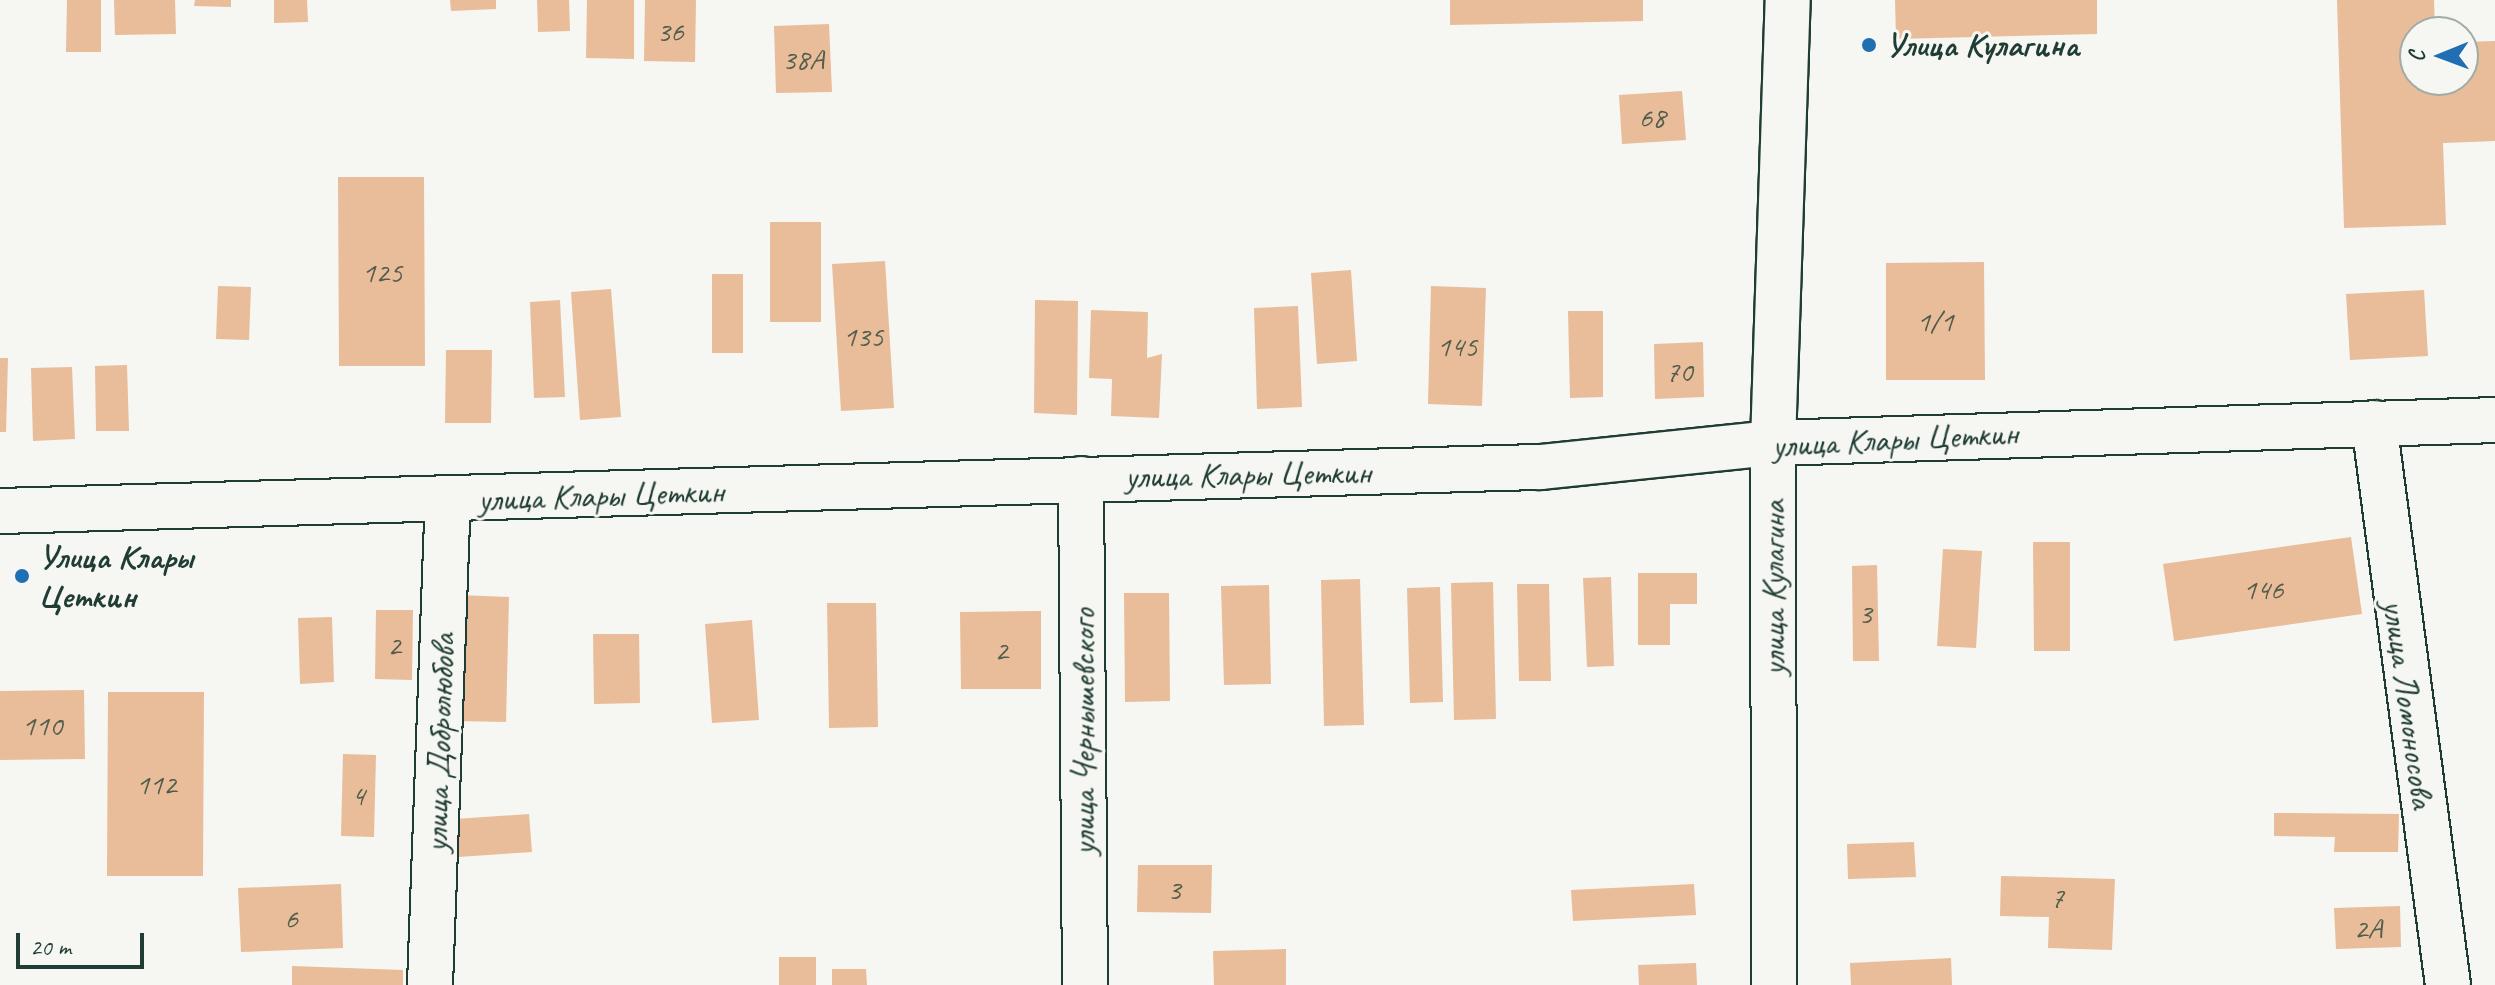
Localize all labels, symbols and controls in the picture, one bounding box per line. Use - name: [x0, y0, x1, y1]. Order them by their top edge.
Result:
- house number: 36: [657, 13, 683, 49]
- north arrow: [2399, 16, 2479, 96]
- place label: Улица Кулагина: [1885, 25, 2075, 65]
- marker: Улица Кулагина: [1860, 36, 1878, 54]
- house number: 38А: [782, 41, 824, 77]
- text: С: [2403, 51, 2431, 62]
- house number: 68: [1639, 99, 1665, 135]
- house number: 125: [362, 254, 402, 290]
- house number: 1/1: [1917, 303, 1953, 339]
- house number: 135: [843, 318, 883, 354]
- house number: 145: [1437, 328, 1477, 364]
- house number: 70: [1666, 353, 1692, 389]
- street label: улица Клары Цеткин: [1770, 412, 2020, 466]
- street label: улица Клары Цеткин: [1123, 451, 1373, 497]
- street label: улица Клары Цеткин: [476, 470, 726, 520]
- street label: улица Кулагина: [1753, 500, 1793, 676]
- place label: Улица Клары Цеткин: [38, 536, 196, 616]
- marker: Улица Клары Цеткин: [13, 567, 31, 585]
- house number: 146: [2243, 571, 2283, 607]
- house number: 3: [1858, 595, 1872, 631]
- street label: улица Ломоносова: [2374, 597, 2444, 811]
- street label: улица Чернышевского: [1063, 609, 1103, 855]
- house number: 2: [387, 627, 401, 663]
- street label: улица Добролюбова: [415, 632, 463, 854]
- house number: 2: [994, 632, 1008, 668]
- house number: 110: [22, 707, 62, 743]
- house number: 112: [136, 766, 176, 802]
- house number: 4: [351, 777, 365, 813]
- house number: 3: [1167, 871, 1181, 907]
- house number: 7: [2050, 879, 2064, 915]
- house number: 6: [284, 900, 298, 936]
- house number: 2А: [2354, 910, 2382, 946]
- scale bar: [20, 917, 148, 967]
- text: 20 m: [30, 932, 71, 962]

